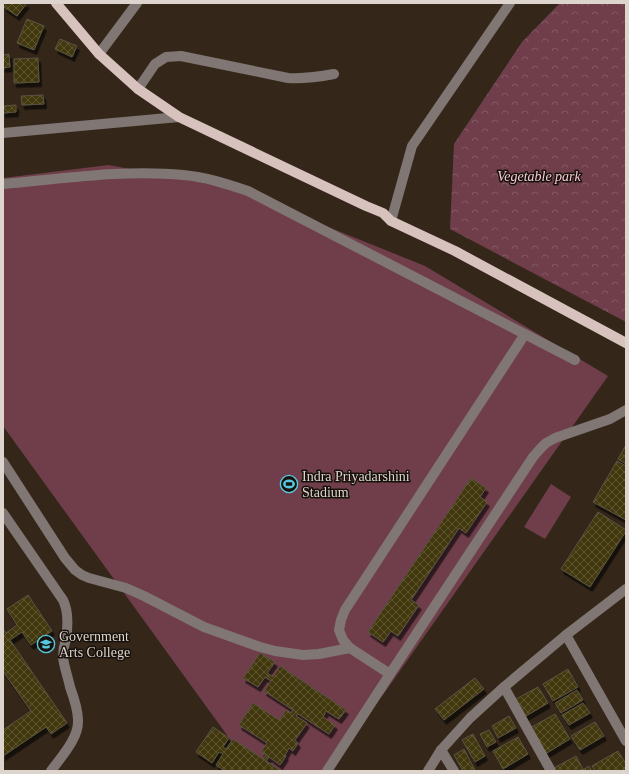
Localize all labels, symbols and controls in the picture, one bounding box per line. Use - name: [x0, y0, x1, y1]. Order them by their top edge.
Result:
- park label: Vegetable park: [497, 169, 582, 184]
- place label: Indra Priyadarshini Stadium: [302, 469, 410, 500]
- sports icon: Indra Priyadarshini Stadium: [279, 474, 299, 494]
- place label: Government Arts College: [59, 629, 130, 660]
- school or university icon: Government Arts College: [36, 634, 56, 654]

